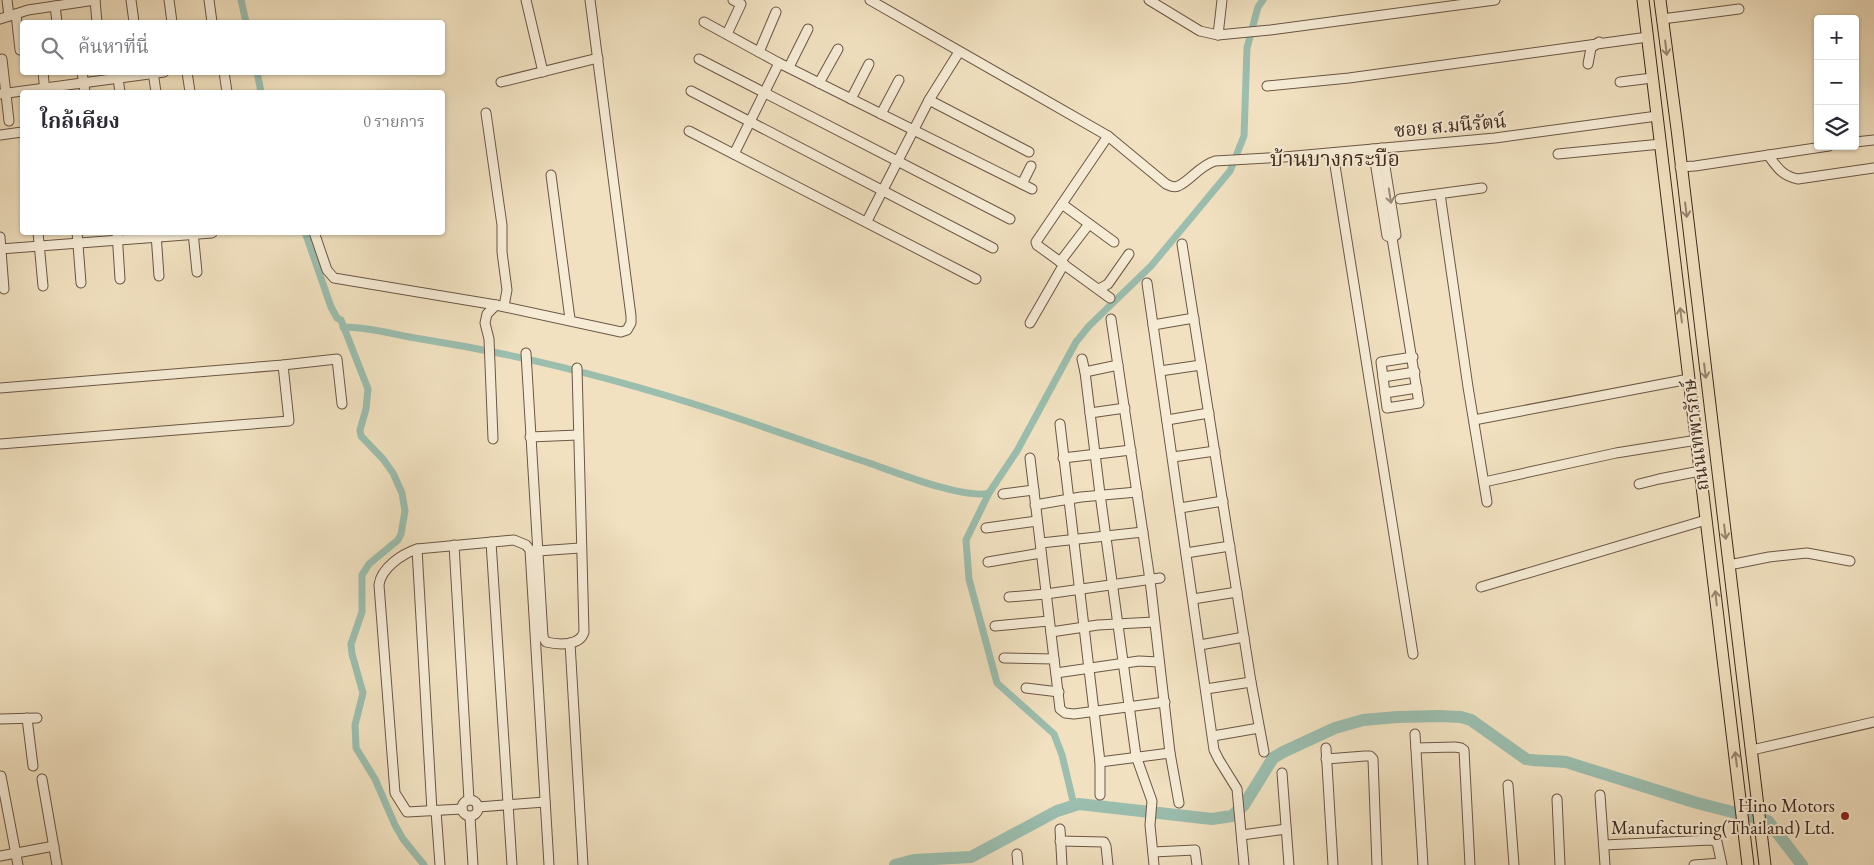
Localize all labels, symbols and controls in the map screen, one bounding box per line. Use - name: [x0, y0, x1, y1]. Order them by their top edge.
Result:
- map controls: [1814, 15, 1859, 150]
- button: +: [1814, 15, 1859, 60]
- search box: [20, 20, 445, 75]
- icon: search: [38, 34, 66, 62]
- text: ค้นหาที่นี่: [78, 34, 149, 59]
- one-way arrow: [1661, 40, 1671, 56]
- button: −: [1814, 60, 1859, 105]
- button: layers: [1814, 105, 1859, 150]
- text: ใกล้เคียง: [40, 107, 120, 134]
- street label: ซอย ส.มนีรัตน์: [1393, 108, 1507, 143]
- text: 0 รายการ: [363, 111, 425, 132]
- district label: บ้านบางกระบือ: [1270, 145, 1400, 172]
- one-way arrow: [1385, 188, 1395, 204]
- one-way arrow: [1681, 201, 1691, 217]
- one-way arrow: [1676, 308, 1686, 324]
- one-way arrow: [1700, 363, 1710, 379]
- street label: ถนนเทพารักษ์: [1676, 377, 1715, 492]
- one-way arrow: [1720, 524, 1730, 540]
- one-way arrow: [1711, 590, 1721, 606]
- one-way arrow: [1731, 752, 1741, 768]
- place label: Hino Motors Manufacturing(Thailand) Ltd.: [1611, 793, 1835, 840]
- marker: Hino Motors Manufacturing(Thailand) Ltd.: [1839, 810, 1851, 822]

